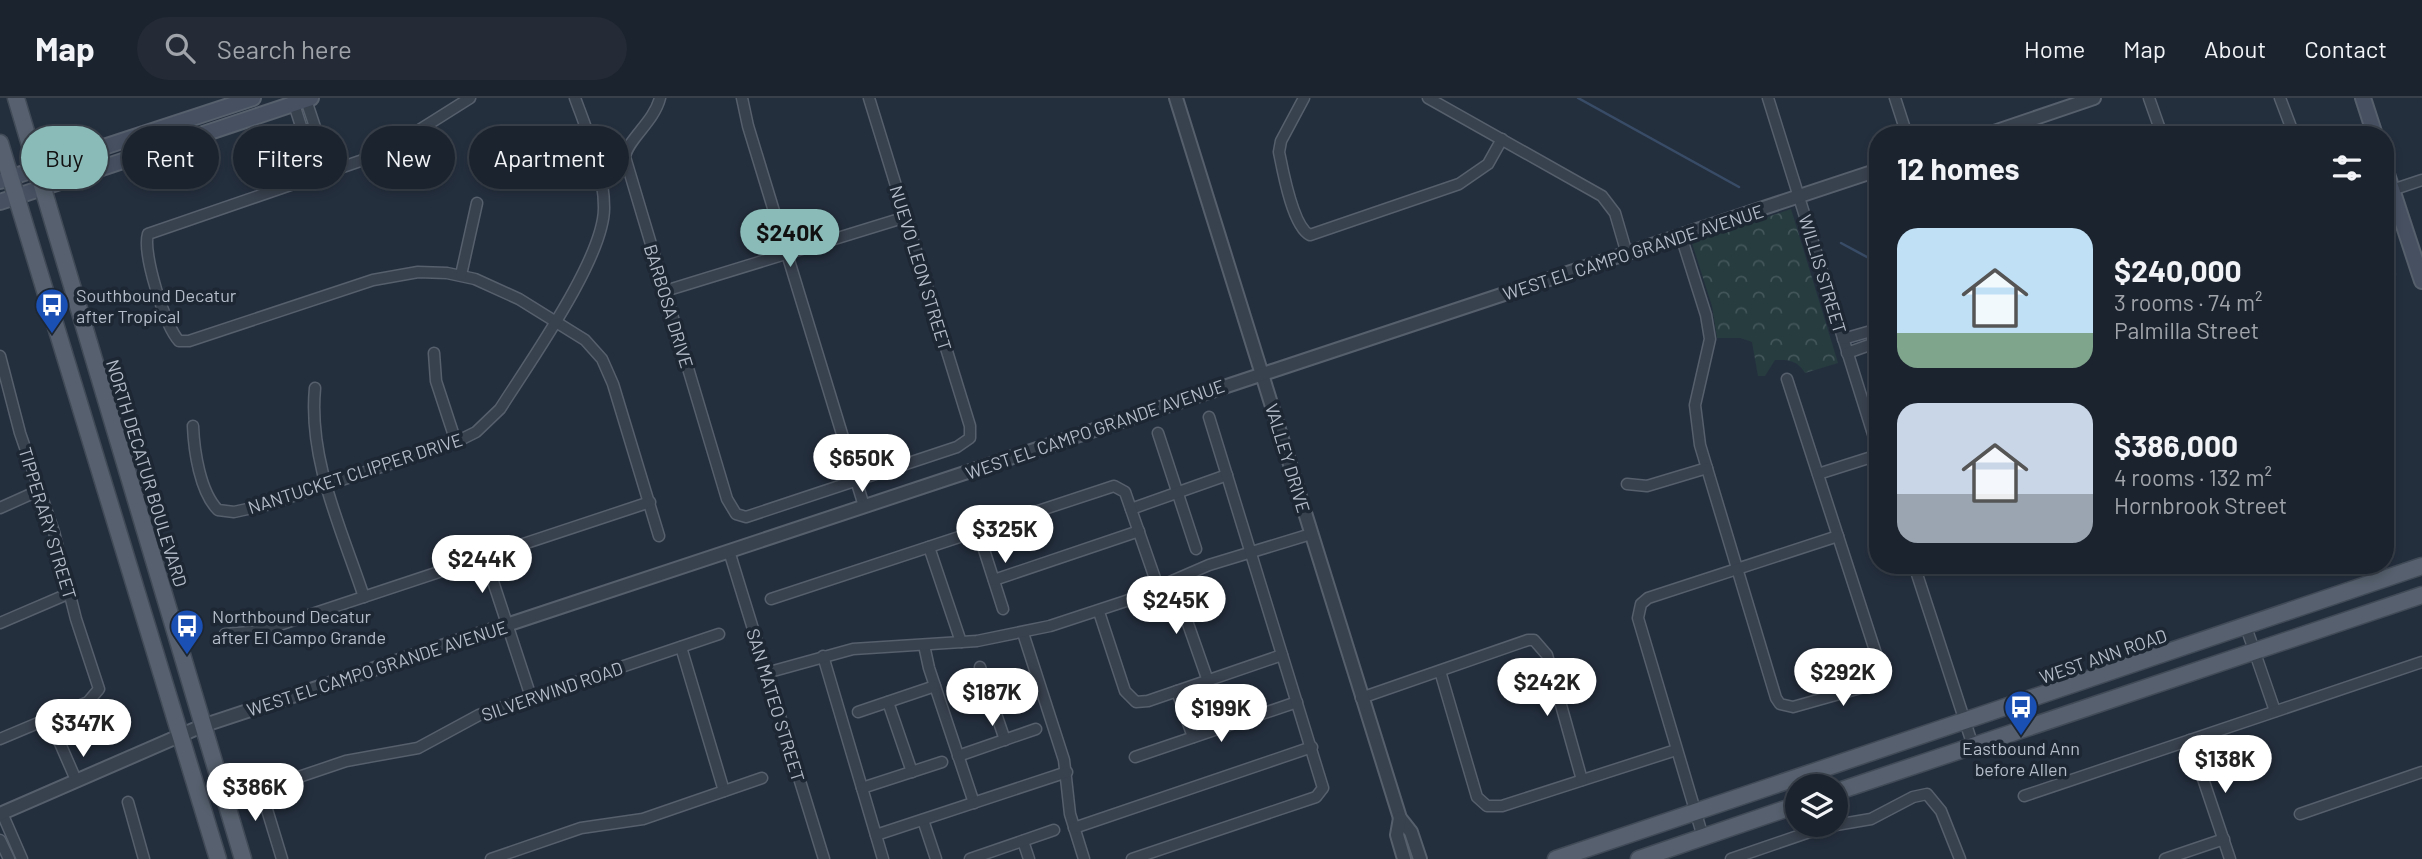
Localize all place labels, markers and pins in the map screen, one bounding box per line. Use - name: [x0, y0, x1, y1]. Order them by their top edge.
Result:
- pin: $240K: [741, 209, 839, 269]
- place label: Southbound Decatur after Tropical: [76, 284, 237, 327]
- bus stop icon: Southbound Decatur after Tropical: [33, 286, 71, 335]
- pin: $650K: [813, 434, 911, 494]
- pin: $325K: [956, 505, 1054, 565]
- pin: $244K: [433, 536, 531, 595]
- pin: $245K: [1127, 576, 1225, 636]
- place label: Northbound Decatur after El Campo Grande: [212, 605, 386, 648]
- bus stop icon: Northbound Decatur after El Campo Grande: [168, 607, 206, 656]
- pin: $292K: [1794, 648, 1892, 708]
- pin: $242K: [1498, 658, 1596, 718]
- pin: $187K: [943, 668, 1041, 728]
- pin: $199K: [1172, 684, 1270, 744]
- bus stop icon: Eastbound Ann before Allen: [2002, 688, 2040, 737]
- pin: $347K: [34, 700, 132, 759]
- pin: $138K: [2176, 736, 2274, 795]
- place label: Eastbound Ann before Allen: [1962, 737, 2080, 780]
- pin: $386K: [206, 764, 304, 823]

